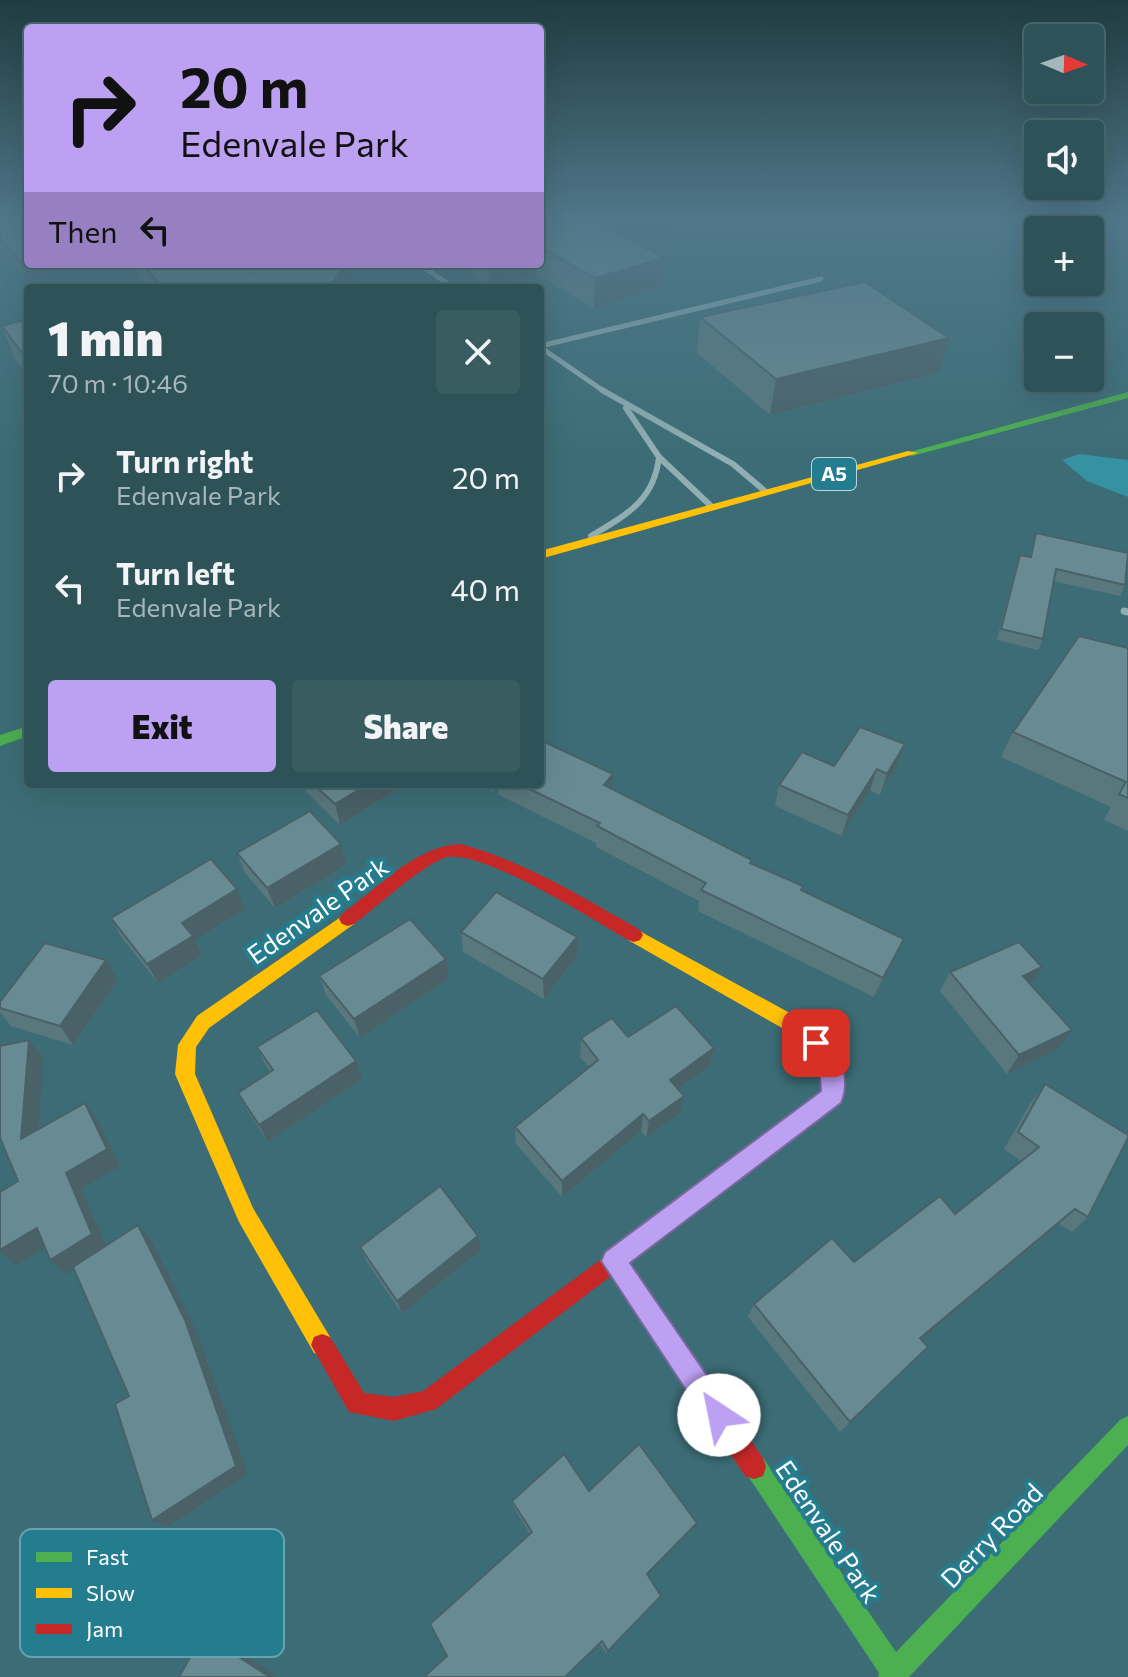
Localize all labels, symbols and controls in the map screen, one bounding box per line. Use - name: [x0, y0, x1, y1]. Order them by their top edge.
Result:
- north arrow: [1024, 24, 1104, 104]
- map controls: [1024, 24, 1104, 392]
- text: 20 m: [180, 51, 308, 120]
- icon: right: [48, 56, 152, 160]
- text: Edenvale Park: [180, 120, 409, 164]
- button: sound: [1024, 120, 1104, 200]
- icon: left: [133, 208, 177, 252]
- text: Then: [48, 212, 117, 249]
- button: +: [1024, 216, 1104, 296]
- text: 1 min: [48, 307, 163, 366]
- button: close: [436, 310, 520, 394]
- button: −: [1024, 312, 1104, 392]
- text: 70 m · 10:46: [48, 367, 188, 398]
- text: Turn right: [116, 442, 253, 479]
- icon: right: [48, 454, 92, 498]
- text: 20 m: [452, 458, 520, 495]
- road number: A5: [812, 458, 856, 490]
- text: Edenvale Park: [116, 479, 281, 510]
- text: Turn left: [116, 554, 235, 591]
- icon: left: [48, 566, 92, 610]
- text: 40 m: [451, 570, 520, 607]
- text: Edenvale Park: [116, 591, 281, 622]
- button: Exit: [48, 680, 276, 772]
- button: Share: [292, 680, 520, 772]
- street label: Edenvale Park: [241, 850, 394, 970]
- pin: [782, 1009, 850, 1077]
- icon: arrive: [794, 1021, 838, 1065]
- position arrow: [677, 1373, 761, 1457]
- street label: Edenvale Park: [770, 1454, 888, 1608]
- street label: Derry Road: [934, 1476, 1048, 1593]
- legend: [20, 1529, 284, 1657]
- text: Fast: [86, 1543, 129, 1570]
- text: Slow: [86, 1579, 135, 1606]
- text: Jam: [86, 1615, 123, 1642]

